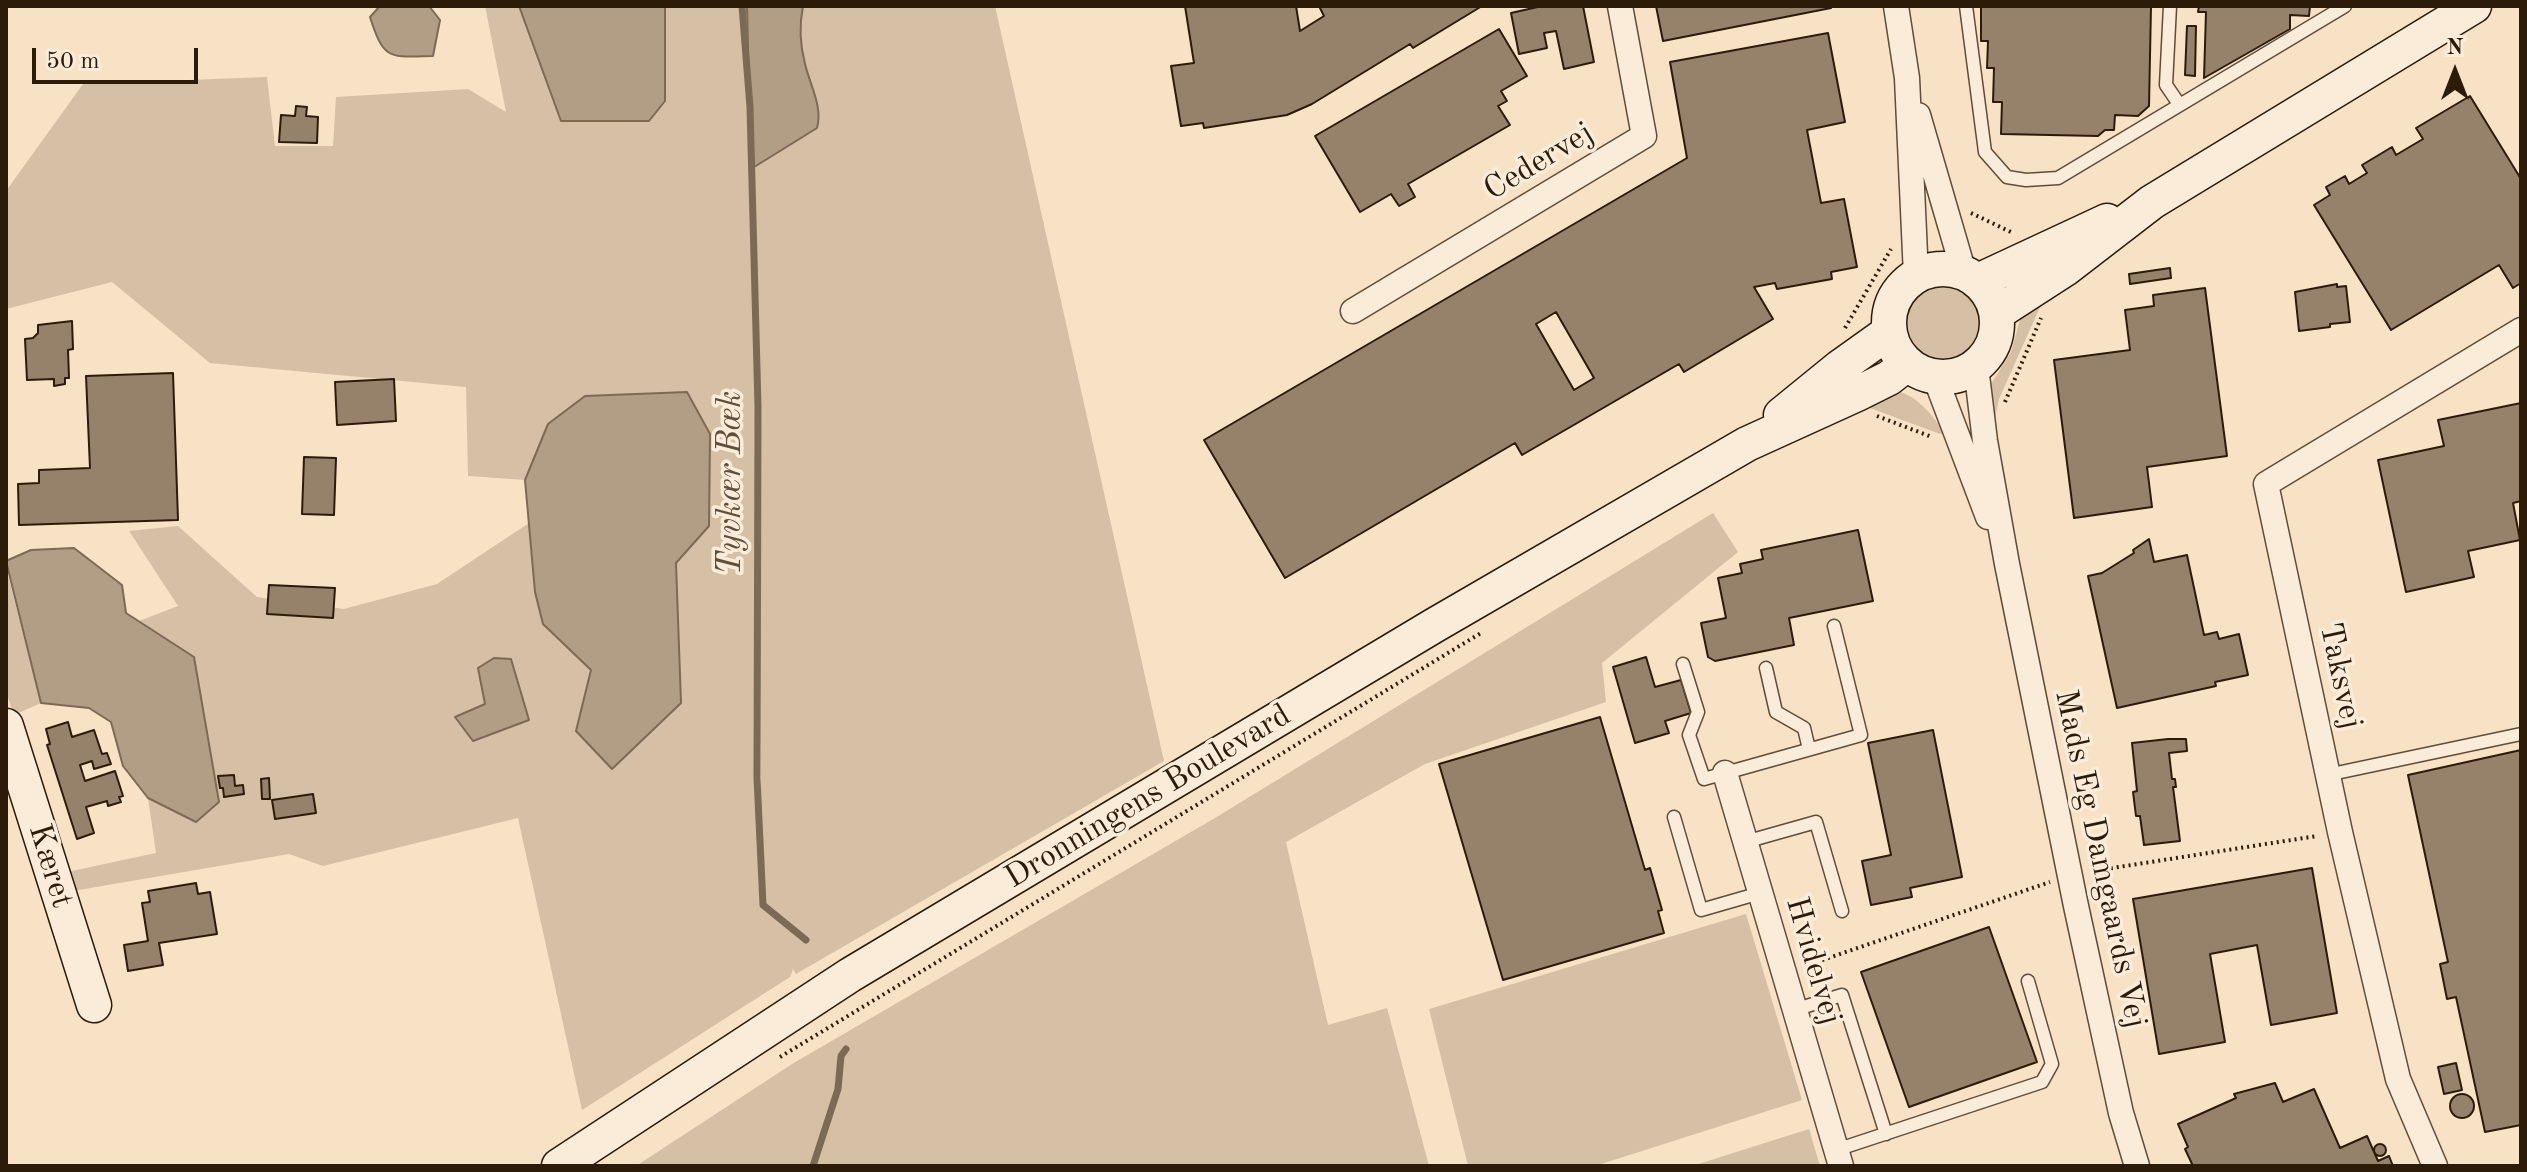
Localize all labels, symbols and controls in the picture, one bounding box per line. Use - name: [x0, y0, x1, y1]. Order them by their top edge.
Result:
- scale bar: [36, 32, 202, 82]
- north arrow: [2415, 32, 2495, 112]
- text: N: [2447, 37, 2463, 59]
- text: 50 m: [46, 50, 100, 74]
- street label: Cedervej: [1477, 114, 1601, 210]
- water label: Tyvkær Bæk: [711, 391, 751, 575]
- street label: Taksvej: [2310, 619, 2370, 733]
- street label: Mads Eg Damgaards Vej: [2045, 686, 2155, 1032]
- street label: Dronningens Boulevard: [998, 696, 1298, 898]
- street label: Kæret: [19, 819, 81, 913]
- street label: Hvidelvej: [1776, 893, 1850, 1029]

